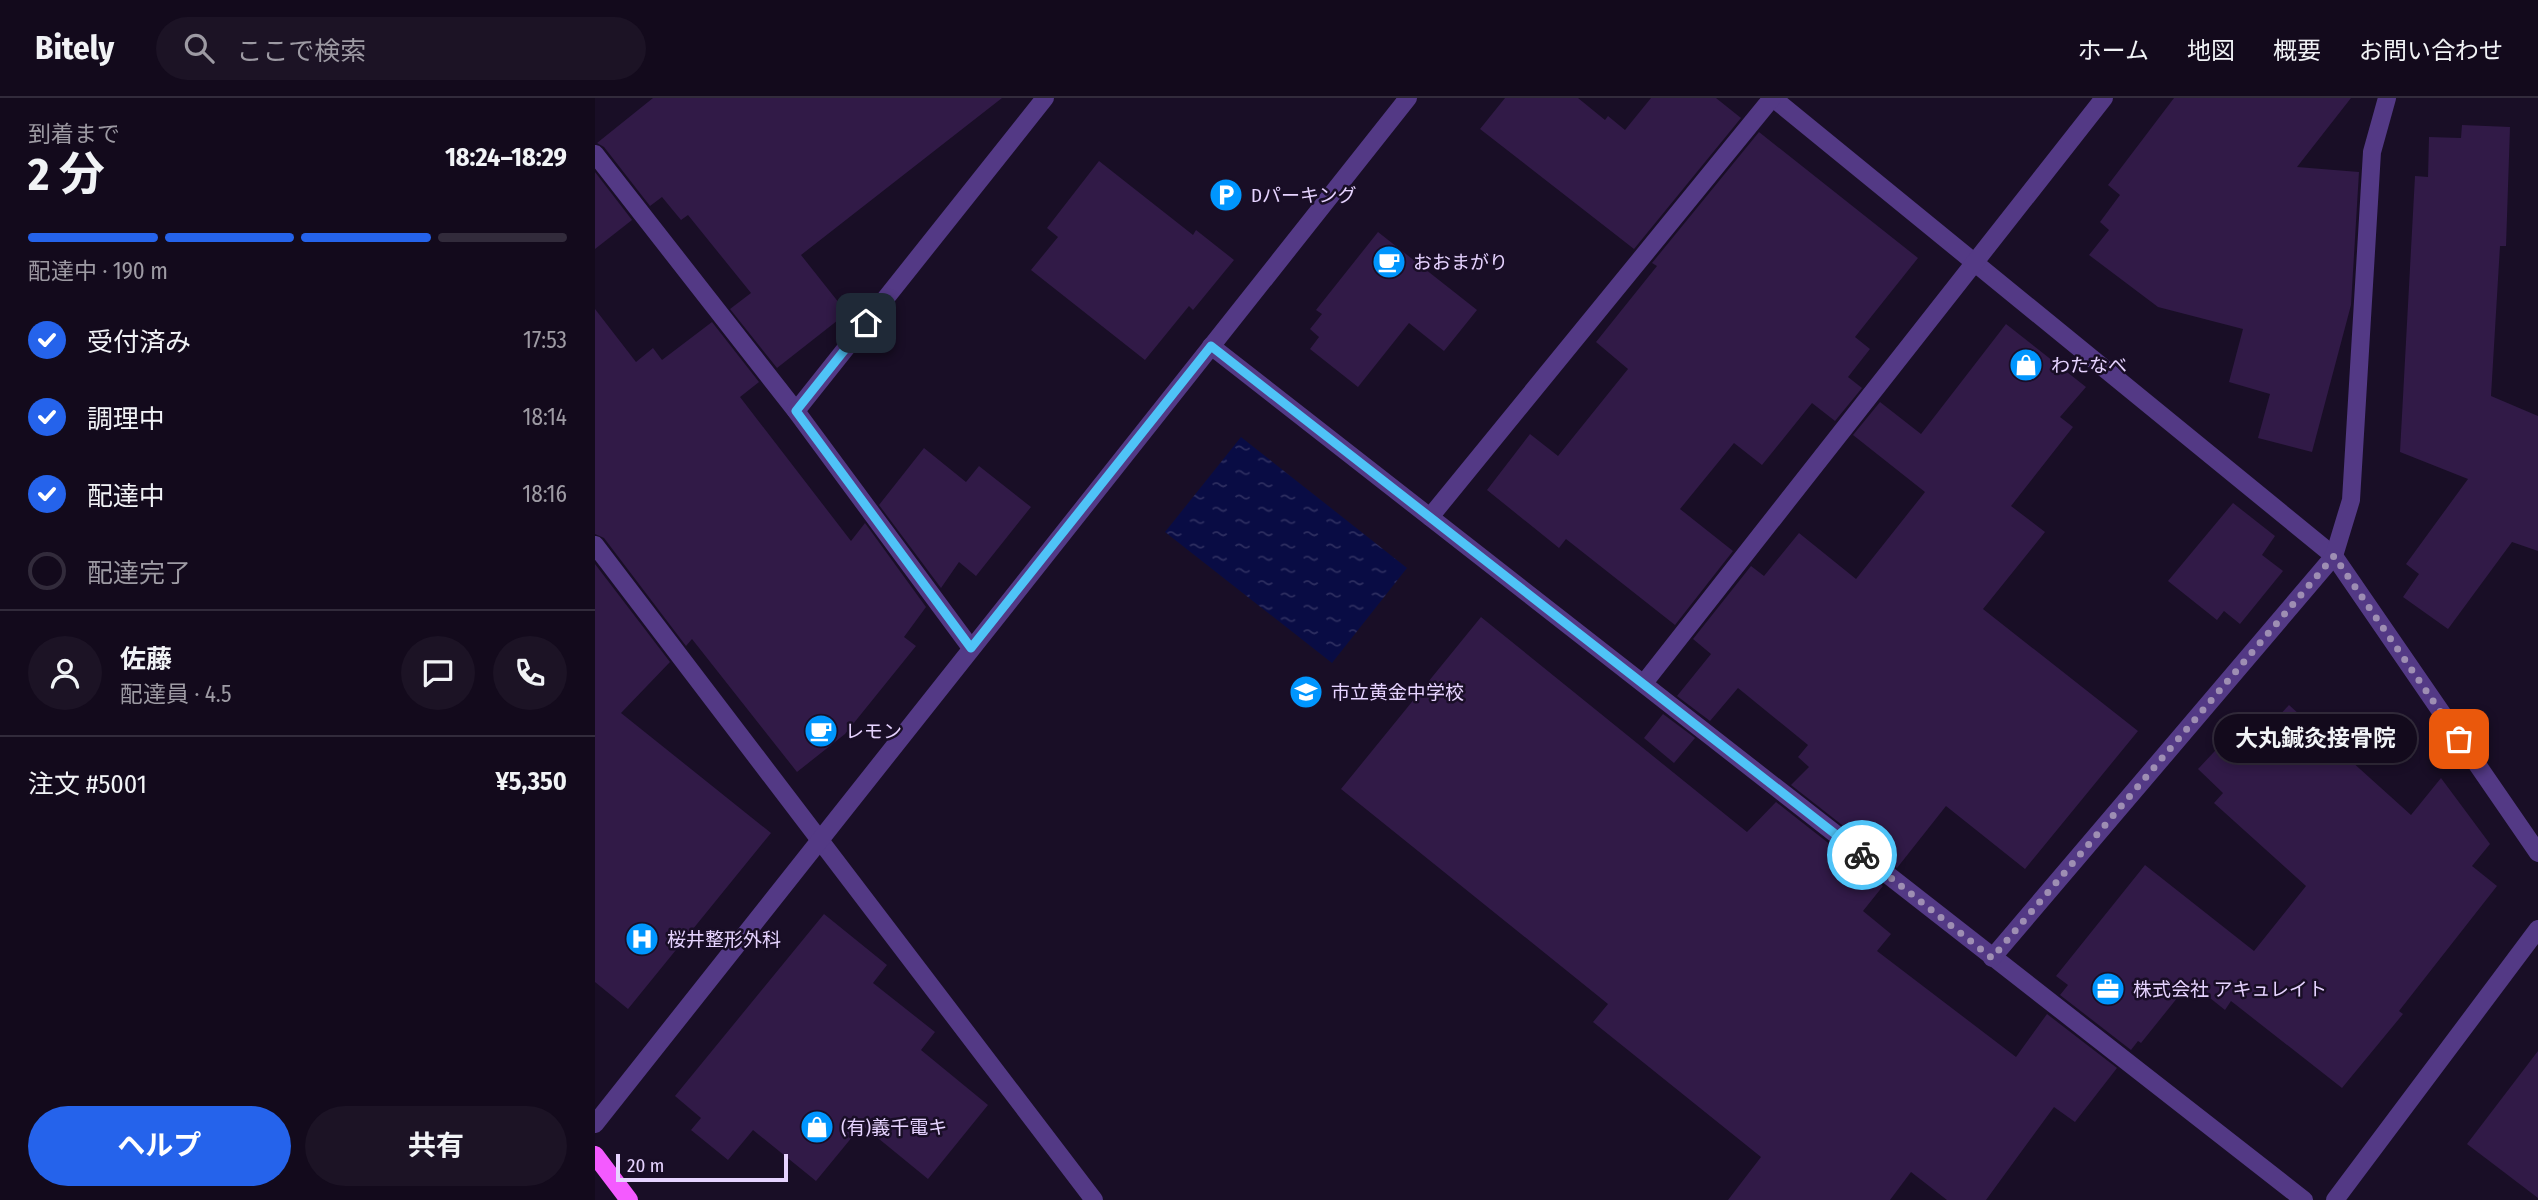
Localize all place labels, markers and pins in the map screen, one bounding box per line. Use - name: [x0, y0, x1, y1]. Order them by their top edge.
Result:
- parking icon: Dパーキング: [1207, 176, 1245, 214]
- place label: Dパーキング: [1251, 184, 1356, 207]
- cafe icon: おおまがり: [1370, 243, 1408, 281]
- place label: おおまがり: [1413, 251, 1508, 274]
- pin: [836, 293, 896, 353]
- shop icon: わたなべ: [2007, 346, 2045, 384]
- place label: わたなべ: [2051, 354, 2127, 377]
- school or university icon: 市立黄金中学校: [1287, 673, 1325, 711]
- place label: 市立黄金中学校: [1331, 681, 1464, 704]
- pin: [2429, 709, 2489, 769]
- cafe icon: レモン: [802, 712, 840, 750]
- callout: 大丸鍼灸接骨院: [2214, 714, 2417, 764]
- place label: レモン: [845, 720, 902, 743]
- hospital icon: 桜井整形外科: [623, 920, 661, 958]
- place label: 桜井整形外科: [667, 928, 781, 951]
- office icon: 株式会社 アキュレイト: [2089, 970, 2127, 1008]
- place label: 株式会社 アキュレイト: [2133, 978, 2327, 1001]
- shop icon: (有)義千電キ: [798, 1108, 836, 1146]
- place label: (有)義千電キ: [841, 1116, 947, 1139]

